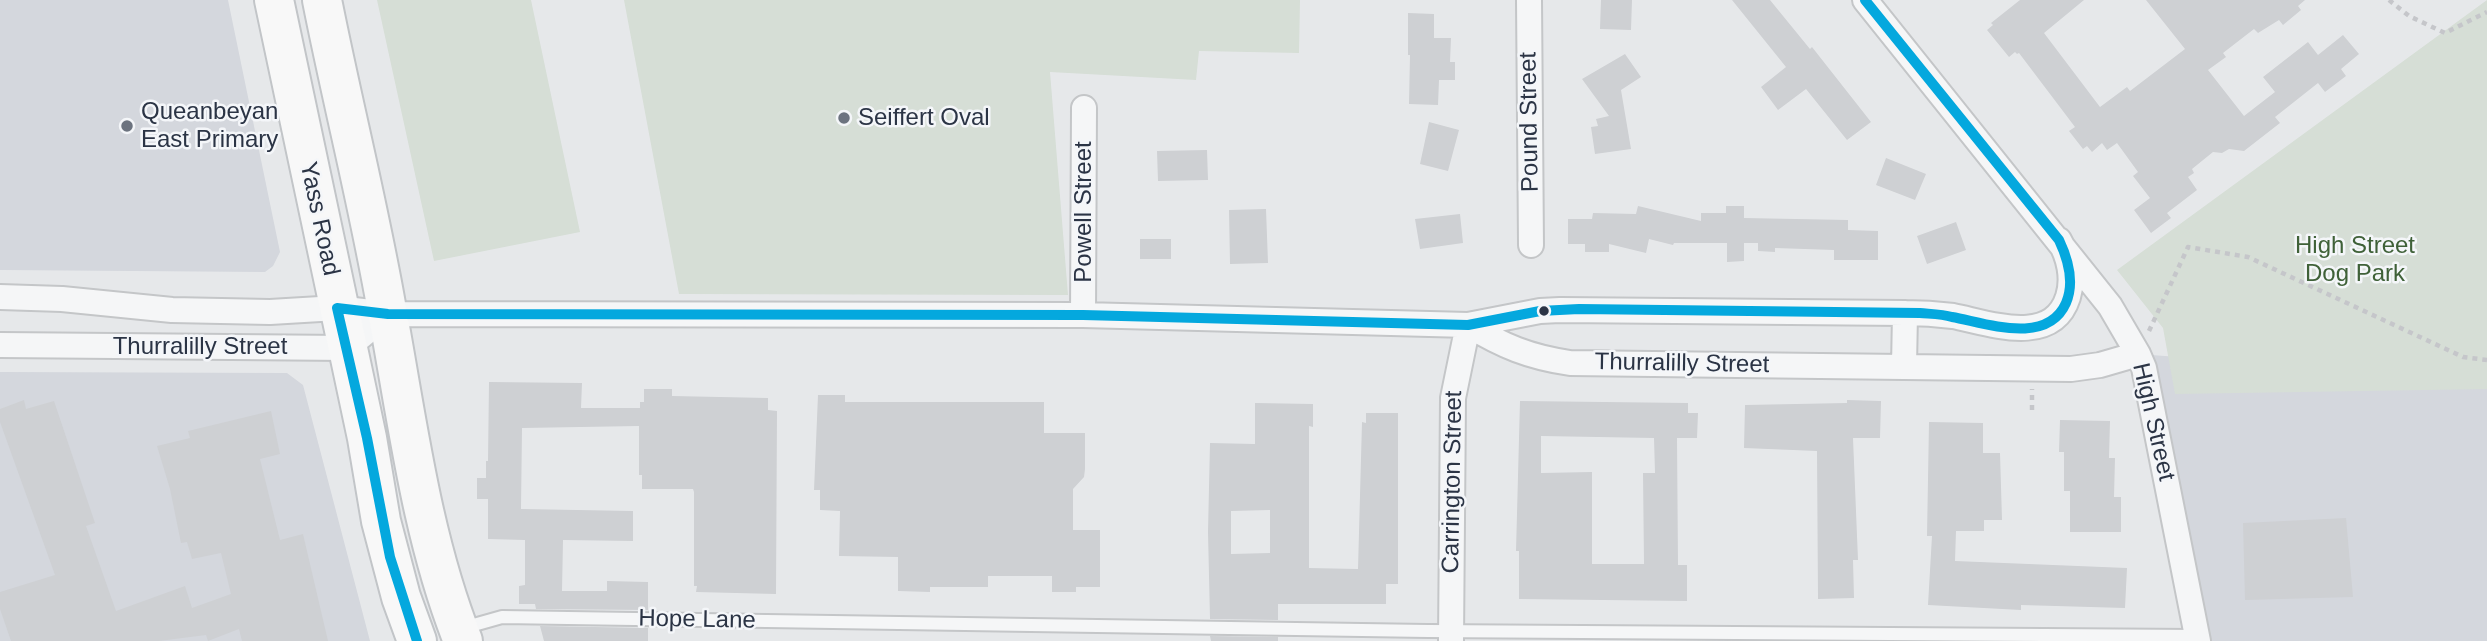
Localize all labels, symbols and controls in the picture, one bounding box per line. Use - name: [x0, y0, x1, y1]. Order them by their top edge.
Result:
- street label: Pound Street: [1514, 52, 1546, 192]
- place label: Queanbeyan East Primary: [141, 98, 278, 154]
- place label: Seiffert Oval: [858, 104, 990, 132]
- marker: Seiffert Oval: [836, 110, 852, 126]
- marker: Queanbeyan East Primary: [119, 118, 135, 134]
- street label: Powell Street: [1070, 141, 1098, 283]
- street label: Yass Road: [293, 159, 345, 279]
- park label: High Street Dog Park: [2295, 232, 2415, 288]
- unlabelled marker: [1537, 304, 1551, 318]
- street label: Thurralilly Street: [113, 333, 287, 361]
- street label: Thurralilly Street: [1594, 348, 1770, 380]
- street label: High Street: [2125, 360, 2181, 484]
- street label: Carrington Street: [1437, 390, 1469, 574]
- street label: Hope Lane: [638, 605, 756, 635]

